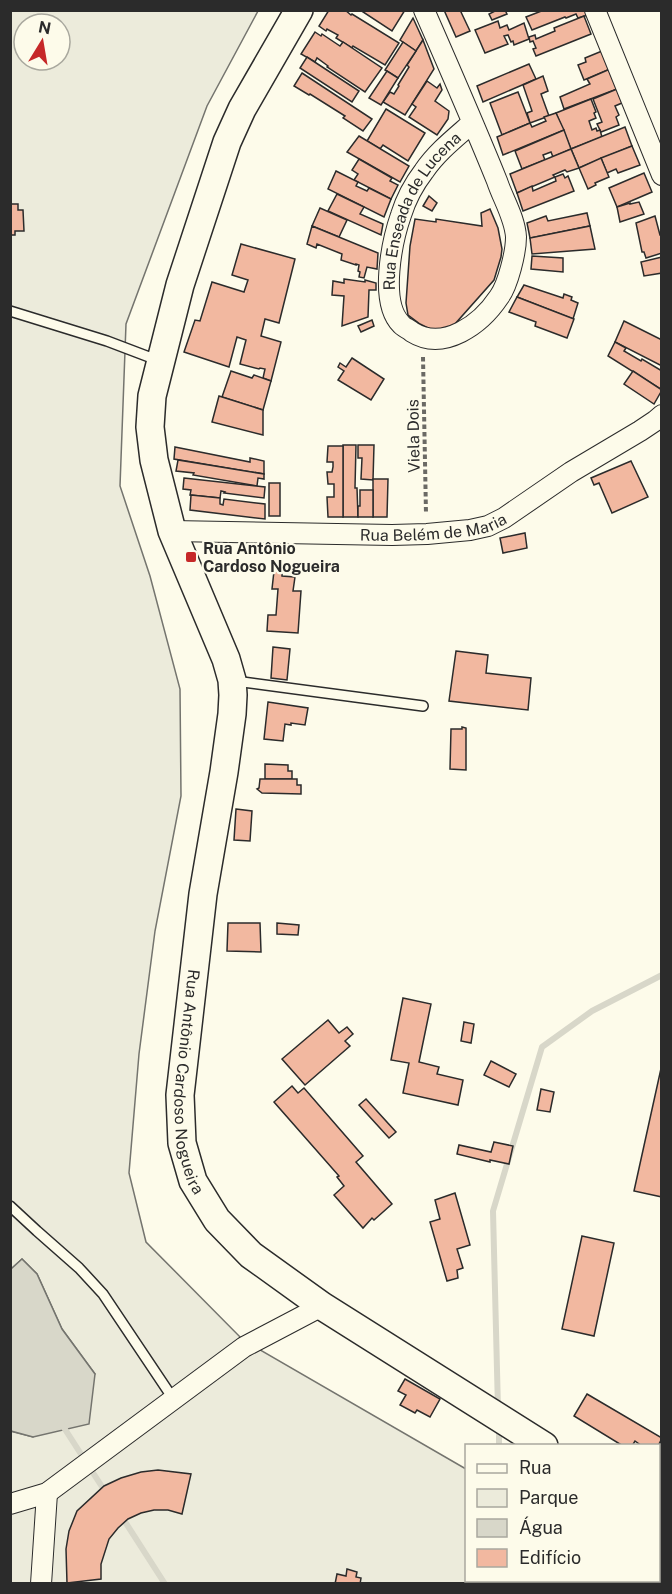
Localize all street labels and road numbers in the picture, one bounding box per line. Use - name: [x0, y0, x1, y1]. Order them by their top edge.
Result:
- street label: Rua Enseada de Lucena: [380, 128, 465, 291]
- street label: Viela Dois: [403, 399, 424, 473]
- street label: Rua Belém de Maria: [360, 509, 510, 545]
- street label: Rua Antônio Cardoso Nogueira: [170, 968, 208, 1198]

